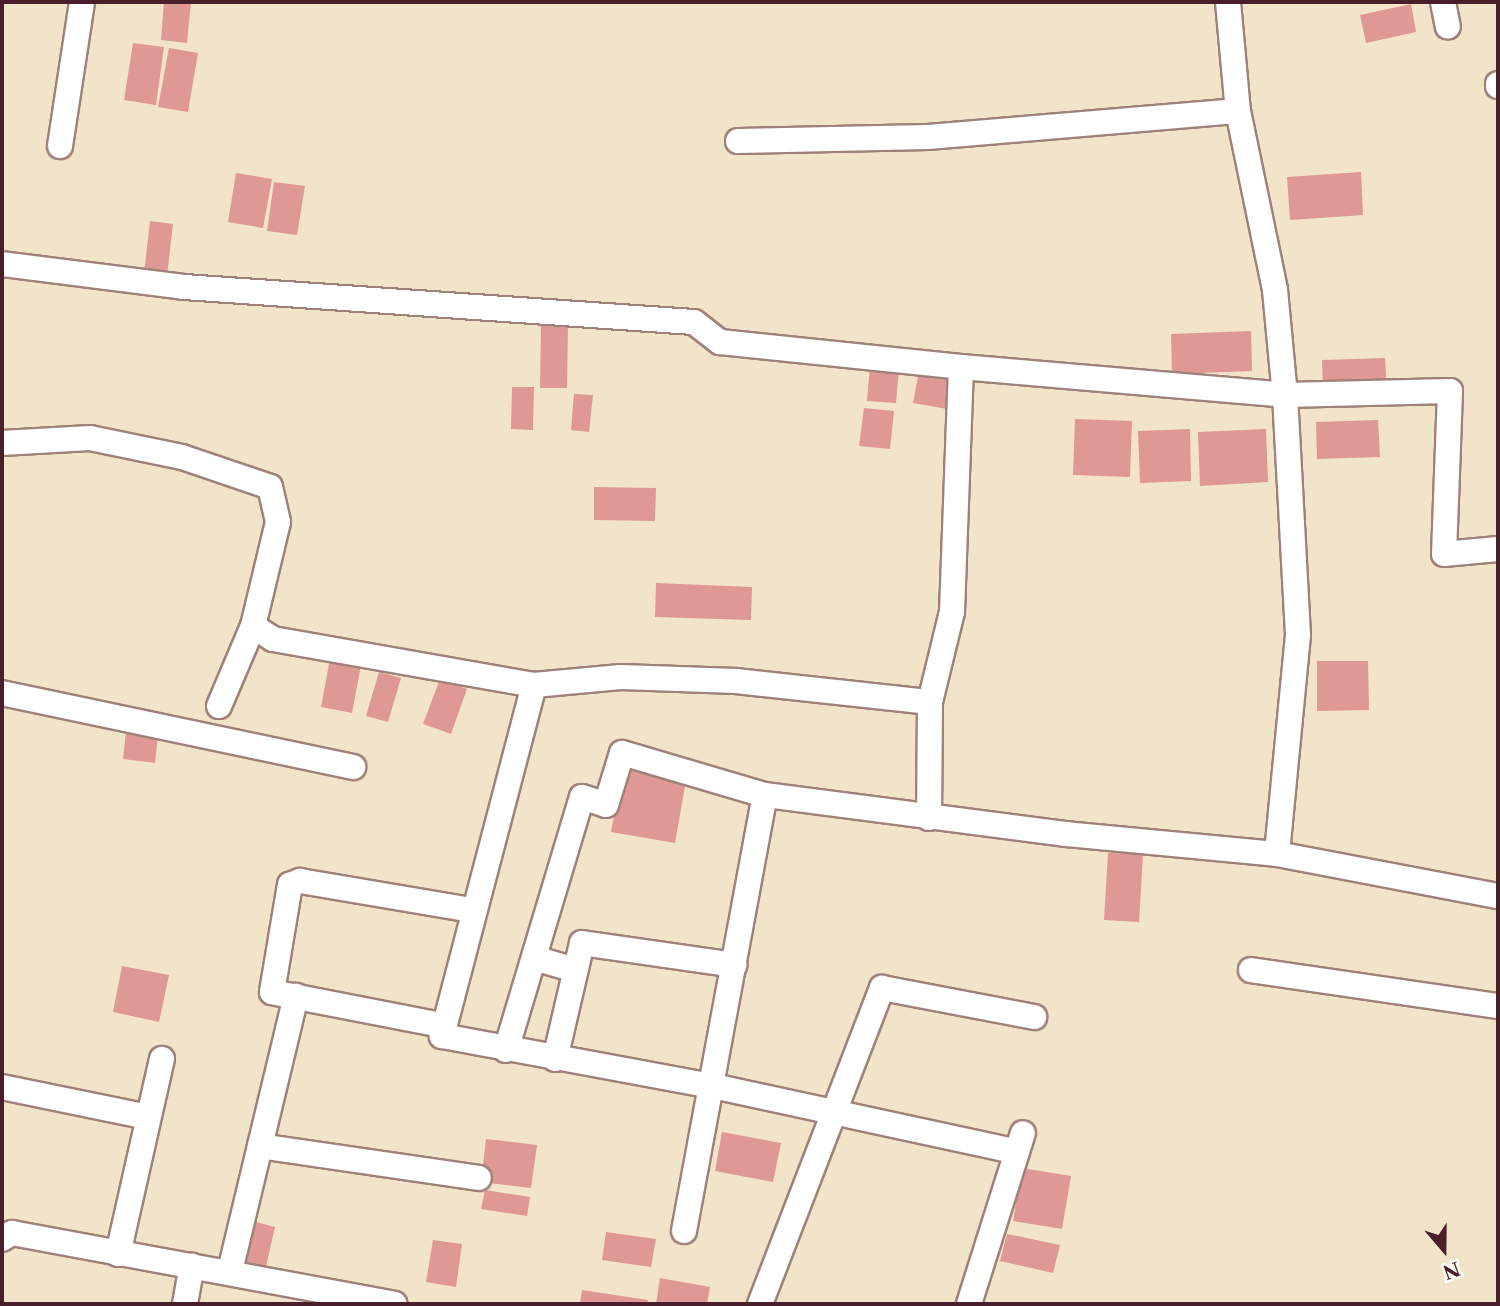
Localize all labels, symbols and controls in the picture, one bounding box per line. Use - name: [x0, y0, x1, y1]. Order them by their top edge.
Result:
- north arrow: [1409, 1215, 1479, 1285]
- text: N: [1440, 1257, 1463, 1284]

